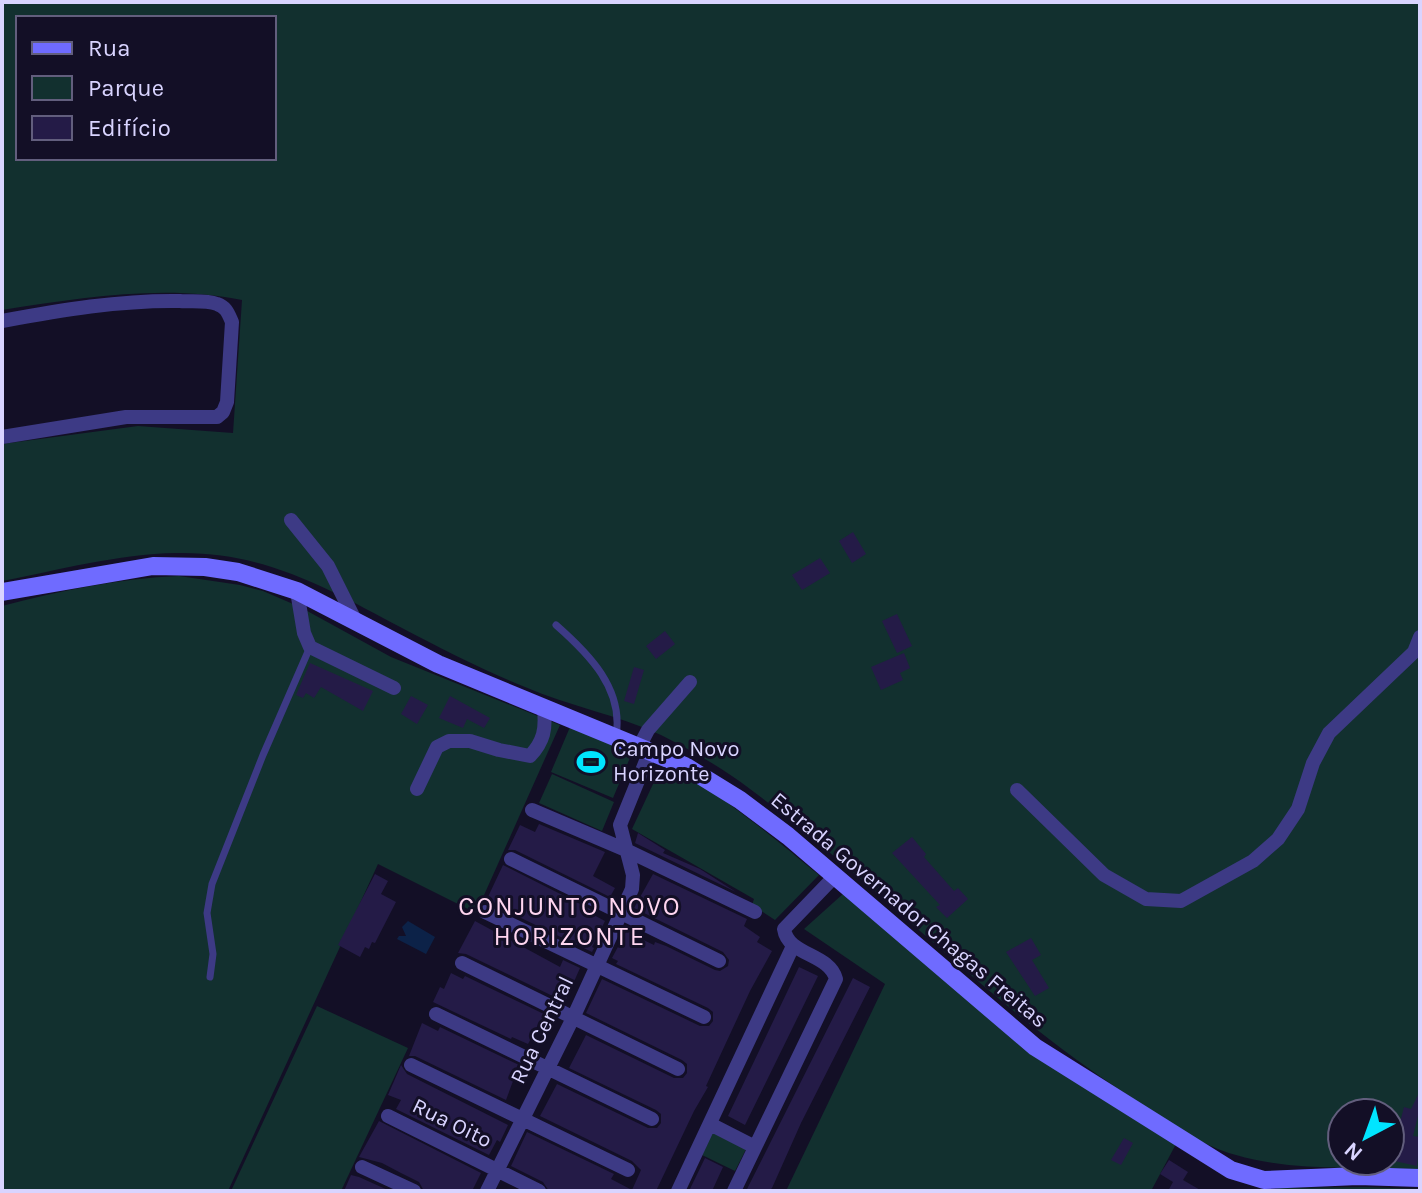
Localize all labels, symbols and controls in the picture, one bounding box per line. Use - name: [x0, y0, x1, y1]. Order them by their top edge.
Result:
- legend: [16, 16, 276, 160]
- text: Rua: [88, 34, 130, 62]
- text: Parque: [88, 74, 164, 102]
- text: Edifício: [88, 114, 171, 142]
- place label: Campo Novo Horizonte: [613, 736, 739, 787]
- sports icon: Campo Novo Horizonte: [576, 747, 606, 777]
- street label: Estrada Governador Chagas Freitas: [766, 787, 1052, 1033]
- district label: CONJUNTO NOVO HORIZONTE: [458, 891, 682, 952]
- street label: Rua Central: [505, 972, 579, 1088]
- street label: Rua Oito: [408, 1093, 496, 1153]
- north arrow: [1326, 1097, 1406, 1177]
- text: N: [1339, 1136, 1368, 1166]

